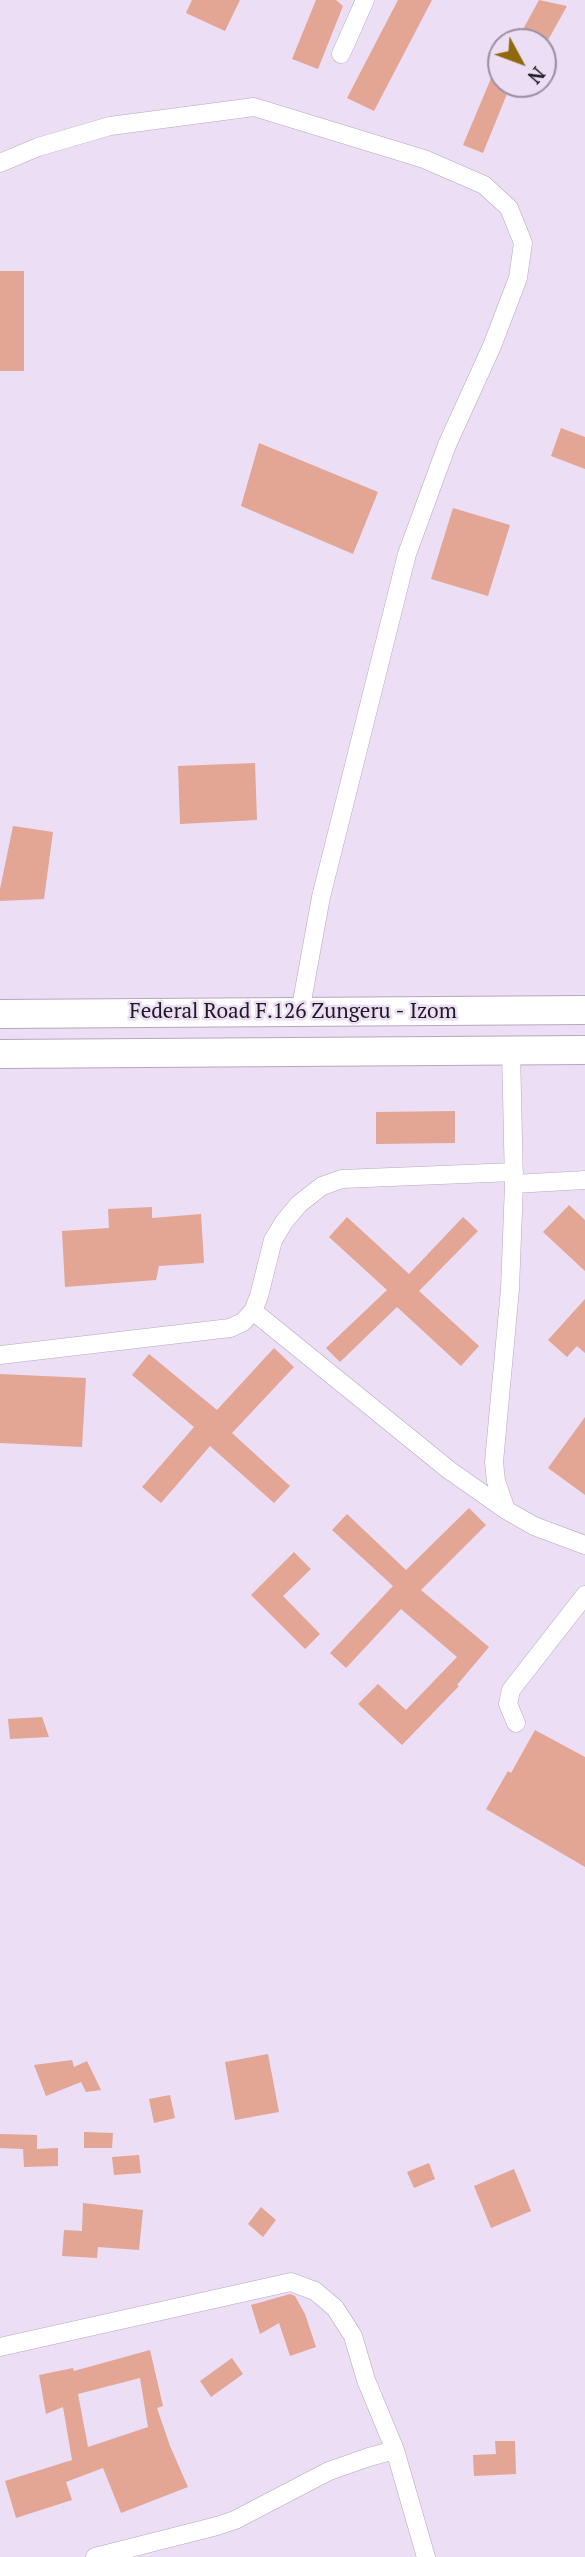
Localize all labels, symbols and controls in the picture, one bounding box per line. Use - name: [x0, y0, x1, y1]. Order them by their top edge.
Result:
- north arrow: [487, 28, 557, 98]
- text: N: [523, 62, 551, 89]
- street label: Federal Road F.126 Zungeru - Izom: [129, 999, 457, 1025]

